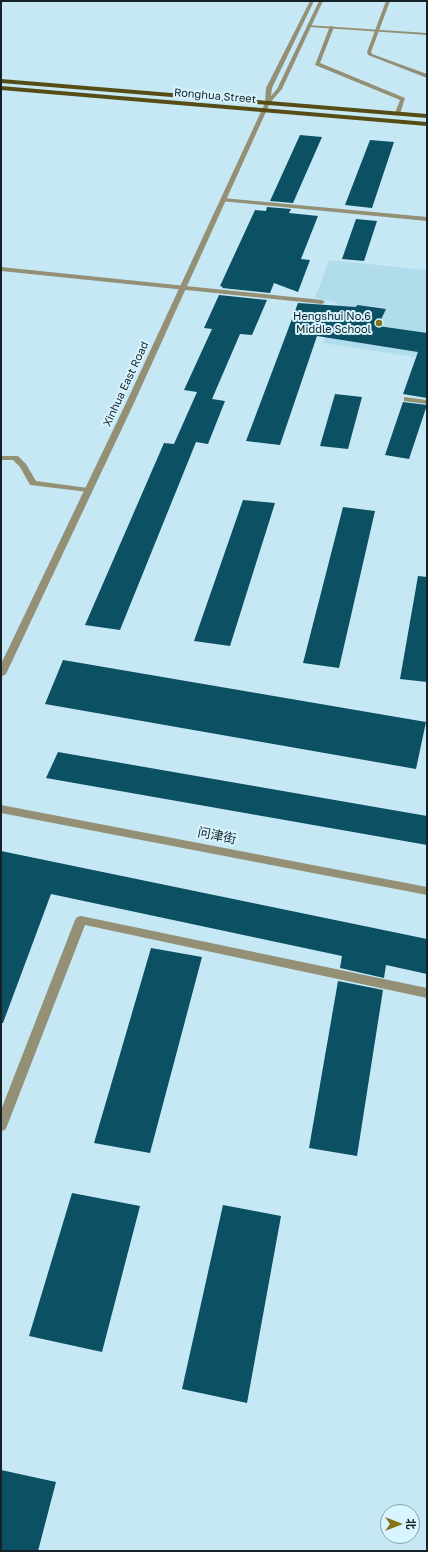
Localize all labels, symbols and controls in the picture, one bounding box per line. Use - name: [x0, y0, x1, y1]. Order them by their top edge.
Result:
- street label: Ronghua Street: [173, 86, 257, 106]
- place label: Hengshui No.6 Middle School: [293, 310, 371, 336]
- marker: Hengshui No.6 Middle School: [374, 318, 384, 328]
- street label: Xinhua East Road: [101, 339, 151, 429]
- street label: 问津街: [196, 825, 238, 847]
- north arrow: [380, 1504, 420, 1544]
- text: 北: [405, 1519, 418, 1530]

